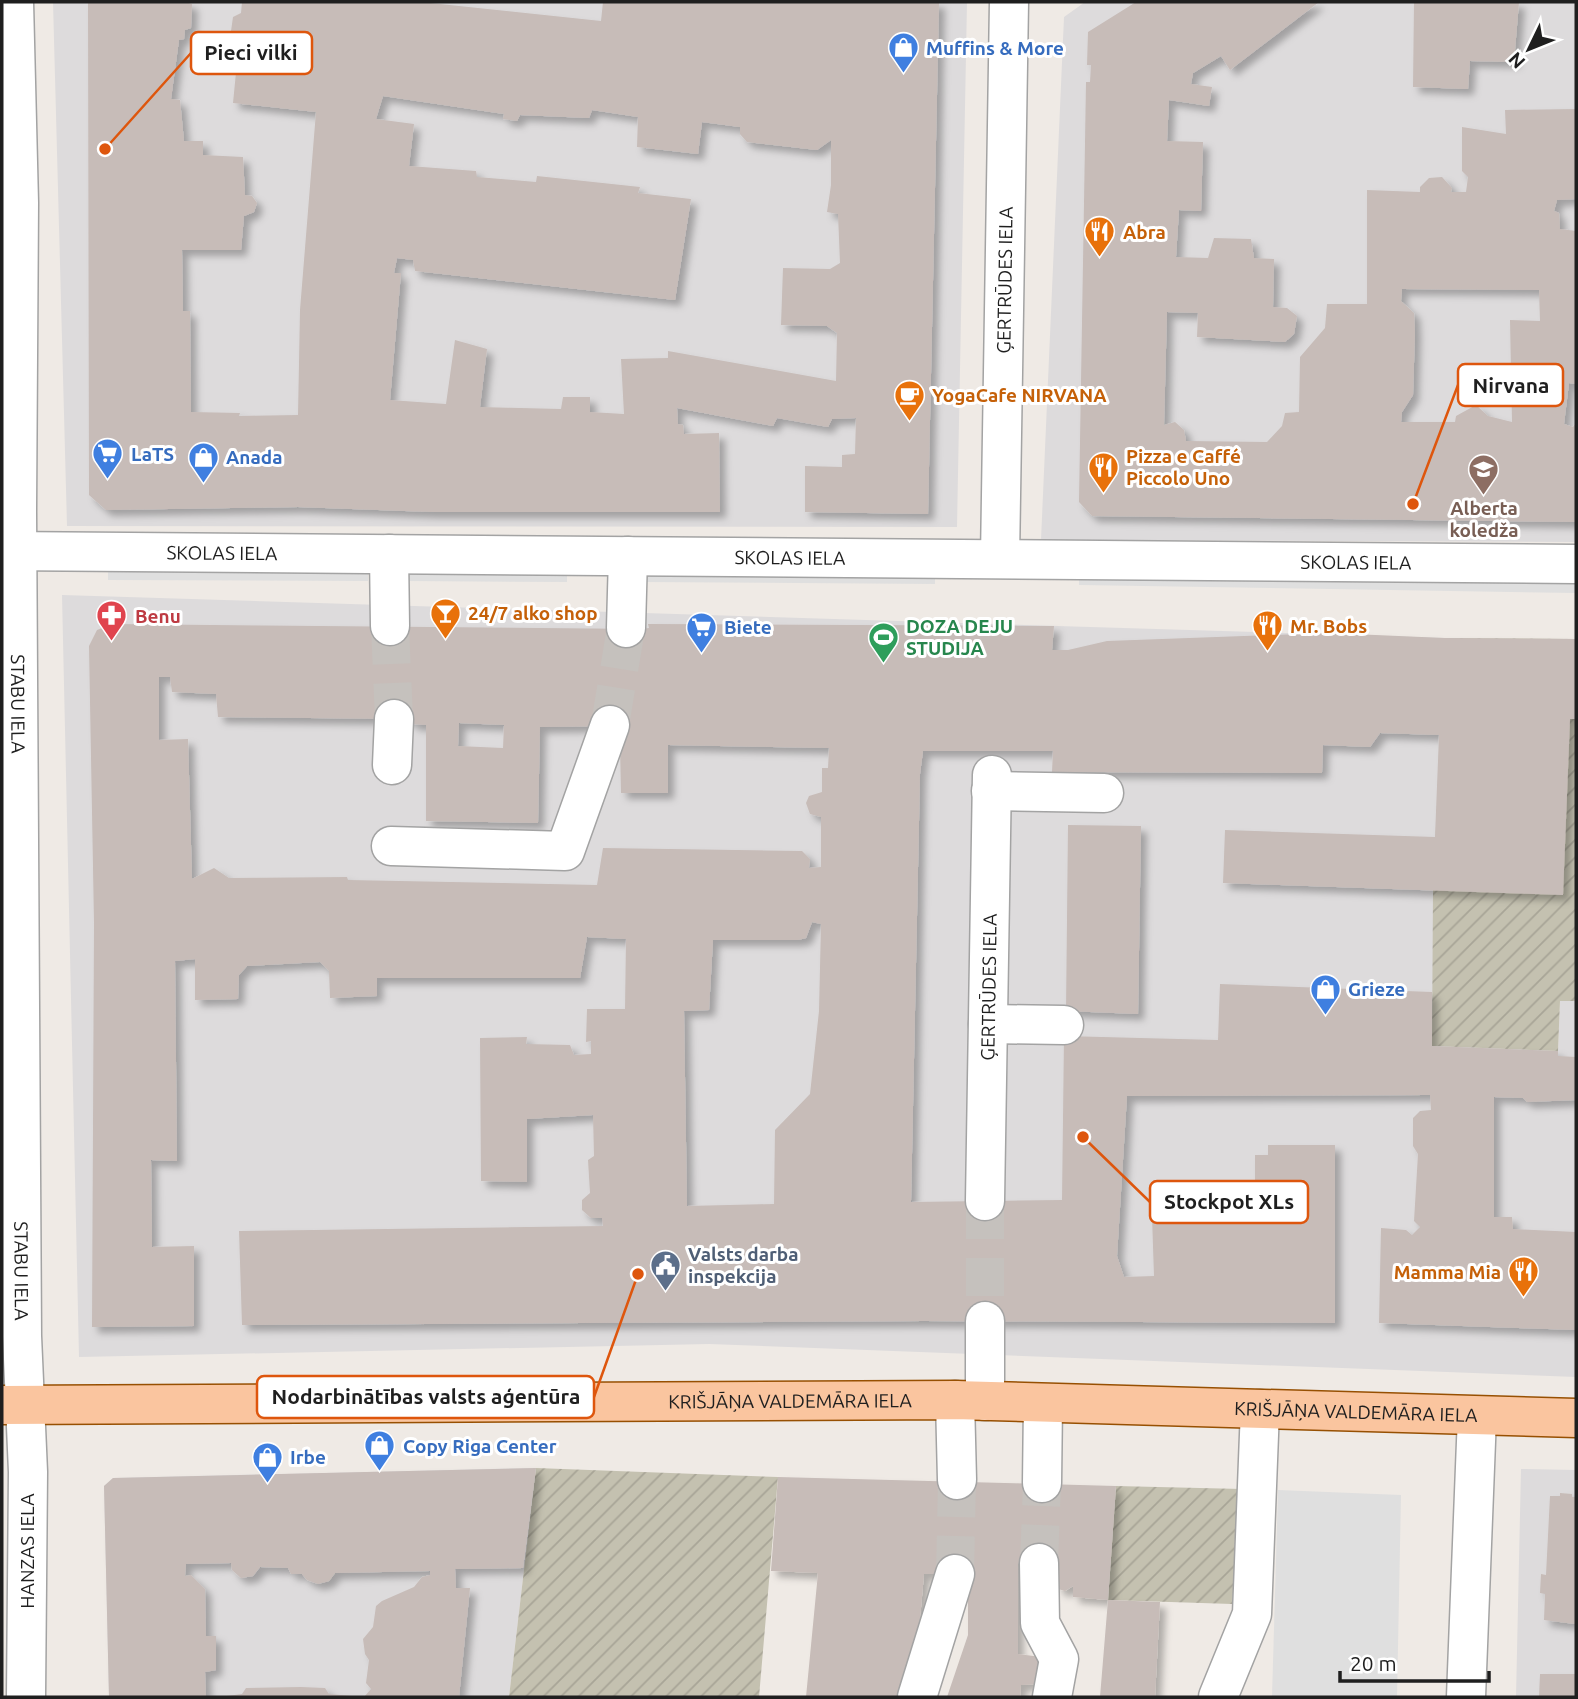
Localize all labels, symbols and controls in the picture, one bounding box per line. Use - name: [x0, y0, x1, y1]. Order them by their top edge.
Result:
- north arrow: [1494, 14, 1564, 84]
- shop icon: Muffins & More: [886, 31, 920, 75]
- callout: Pieci vilki: [191, 32, 312, 74]
- place label: Muffins & More: [926, 37, 1064, 59]
- text: Pieci vilki: [204, 40, 298, 64]
- text: N: [1504, 48, 1529, 73]
- street label: ĢERTRŪDES IELA: [992, 206, 1017, 354]
- restaurant icon: Abra: [1083, 215, 1117, 259]
- place label: Abra: [1123, 221, 1166, 243]
- callout: Nirvana: [1458, 364, 1563, 406]
- text: Nirvana: [1473, 373, 1549, 397]
- cafe icon: YogaCafe NIRVANA: [892, 378, 926, 422]
- place label: YogaCafe NIRVANA: [932, 384, 1107, 406]
- supermarket icon: LaTS: [91, 437, 125, 481]
- shop icon: Anada: [186, 440, 220, 484]
- place label: LaTS: [131, 443, 174, 465]
- place label: Pizza e Caffé Piccolo Uno: [1126, 445, 1241, 489]
- place label: Anada: [226, 446, 283, 468]
- restaurant icon: Pizza e Caffé Piccolo Uno: [1086, 450, 1120, 494]
- school or university icon: Alberta koledža: [1467, 452, 1501, 496]
- place label: Alberta koledža: [1450, 497, 1518, 541]
- street label: SKOLAS IELA: [166, 541, 278, 564]
- street label: SKOLAS IELA: [734, 546, 846, 569]
- street label: SKOLAS IELA: [1300, 551, 1412, 574]
- bar icon: 24/7 alko shop: [428, 596, 462, 640]
- pharmacy icon: Benu: [95, 599, 129, 643]
- place label: 24/7 alko shop: [468, 602, 598, 624]
- place label: Benu: [135, 605, 181, 627]
- restaurant icon: Mr. Bobs: [1250, 609, 1284, 653]
- supermarket icon: Biete: [684, 610, 718, 654]
- place label: DOZA DEJU STUDIJA: [906, 615, 1013, 659]
- place label: Mr. Bobs: [1290, 615, 1367, 637]
- place label: Biete: [724, 616, 772, 638]
- sports icon: DOZA DEJU STUDIJA: [866, 620, 900, 664]
- street label: STABU IELA: [7, 654, 29, 754]
- street label: ĢERTRŪDES IELA: [976, 913, 1001, 1061]
- shop icon: Grieze: [1308, 972, 1342, 1016]
- place label: Grieze: [1348, 978, 1405, 1000]
- callout: Stockpot XLs: [1150, 1181, 1308, 1223]
- text: Stockpot XLs: [1164, 1189, 1294, 1213]
- street label: STABU IELA: [10, 1221, 33, 1321]
- place label: Valsts darba inspekcija: [688, 1243, 799, 1287]
- public building icon: Valsts darba inspekcija: [648, 1248, 682, 1292]
- restaurant icon: Mamma Mia: [1507, 1255, 1541, 1299]
- place label: Mamma Mia: [1394, 1261, 1501, 1283]
- callout: Nodarbinātības valsts aģentūra: [257, 1376, 594, 1418]
- text: Nodarbinātības valsts aģentūra: [272, 1384, 580, 1408]
- street label: KRIŠJĀŅA VALDEMĀRA IELA: [668, 1389, 912, 1413]
- street label: KRIŠJĀŅA VALDEMĀRA IELA: [1234, 1397, 1478, 1426]
- shop icon: Copy Riga Center: [363, 1429, 397, 1473]
- place label: Copy Riga Center: [403, 1435, 557, 1457]
- shop icon: Irbe: [250, 1440, 284, 1484]
- place label: Irbe: [290, 1446, 326, 1468]
- street label: HANZAS IELA: [16, 1493, 38, 1609]
- scale bar: [1340, 1640, 1489, 1684]
- text: 20 m: [1350, 1651, 1397, 1675]

